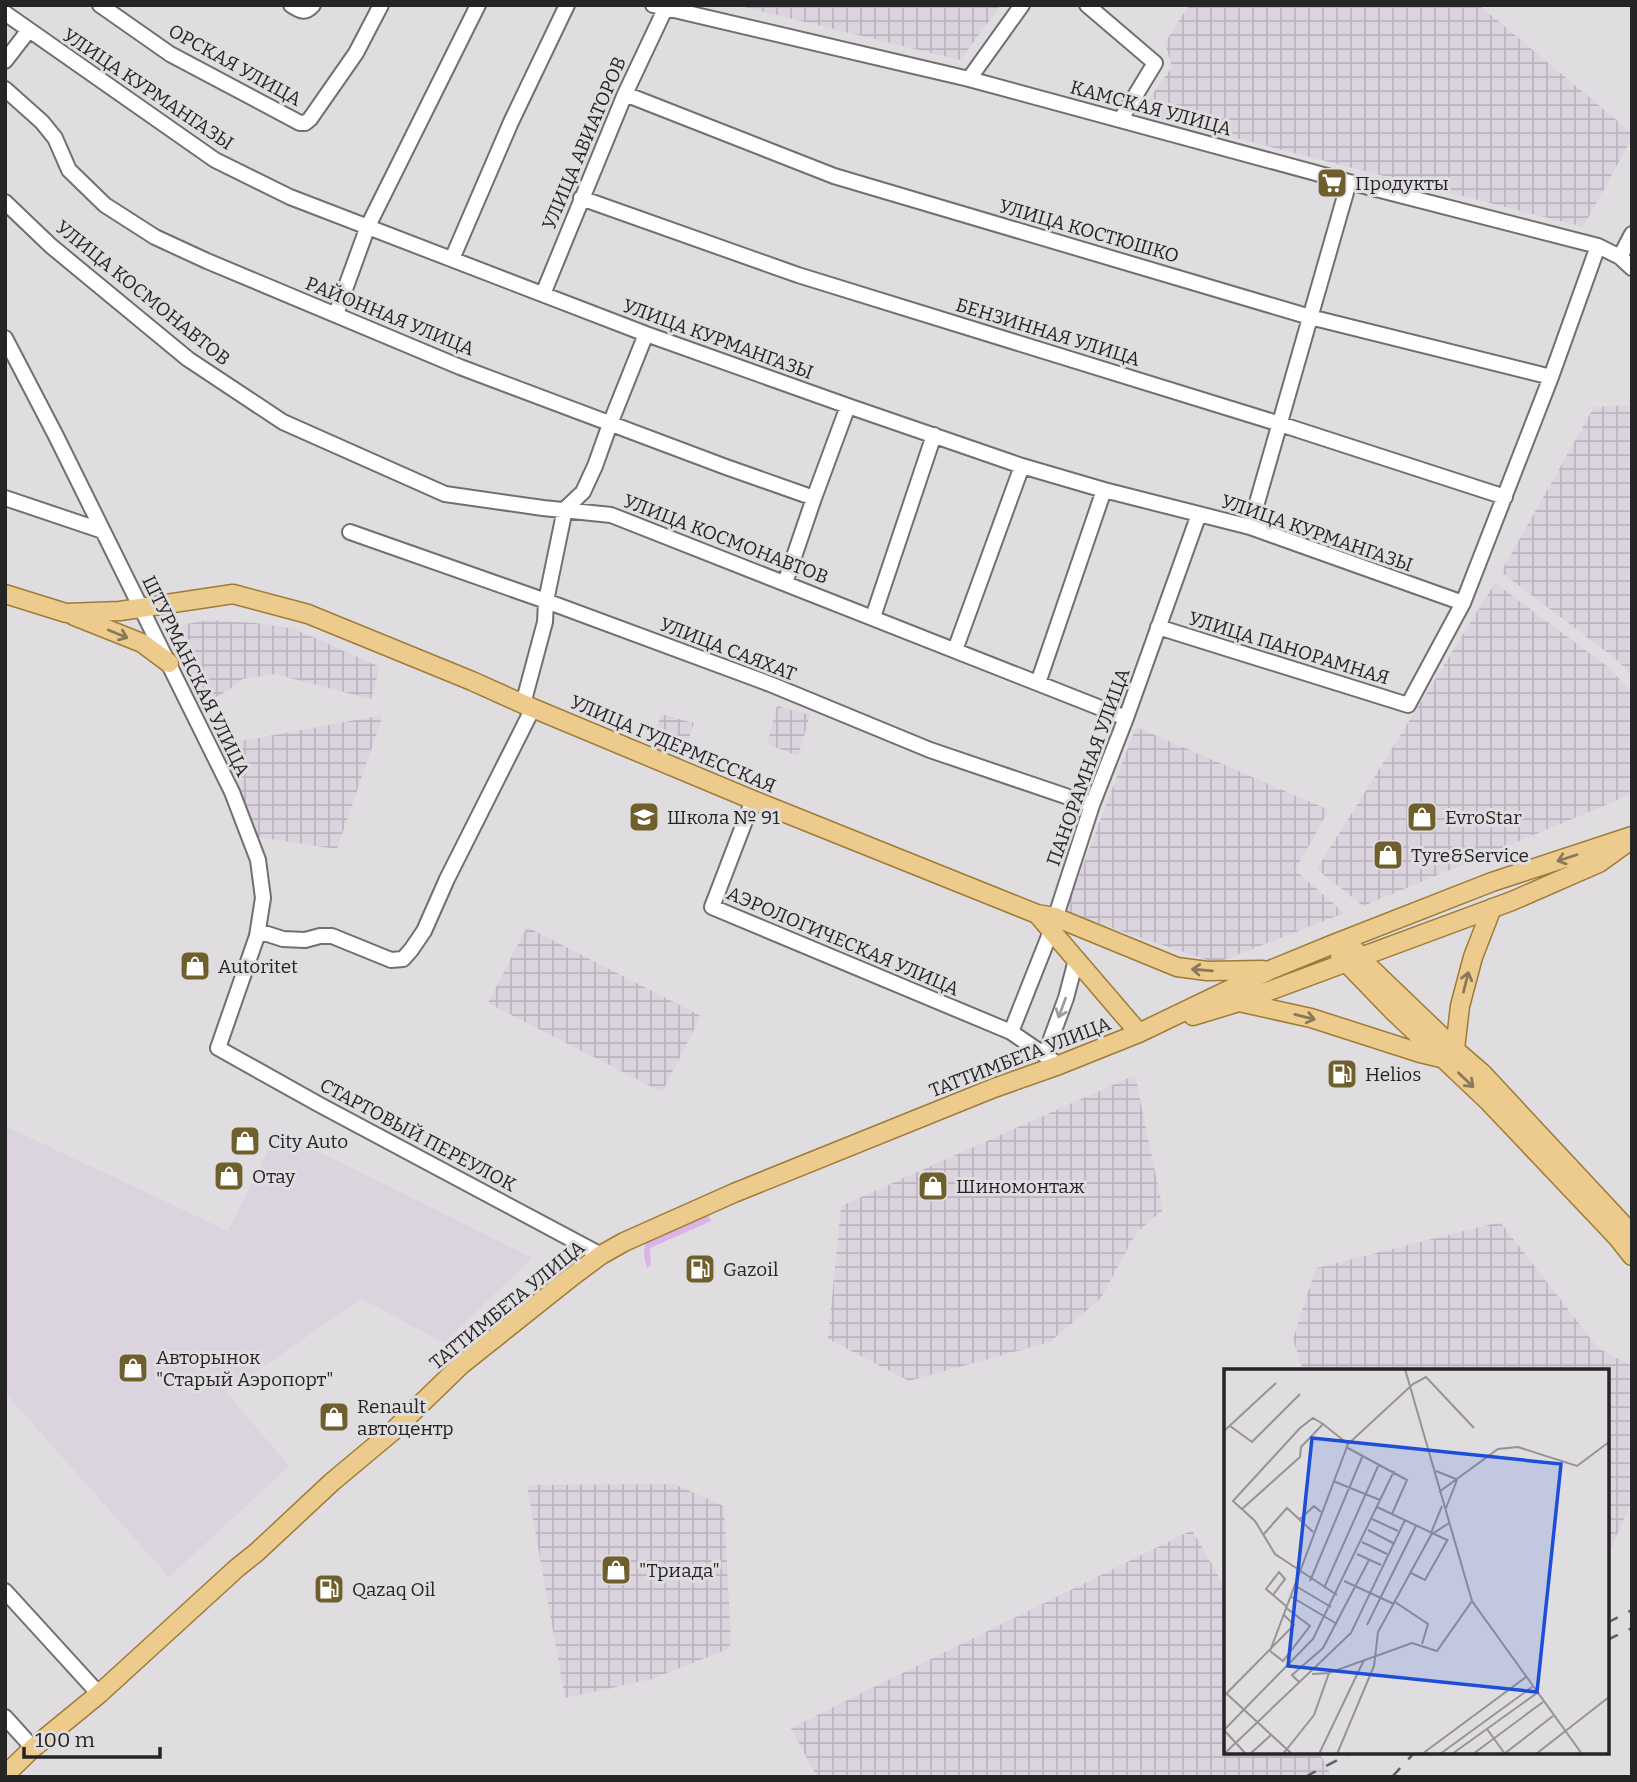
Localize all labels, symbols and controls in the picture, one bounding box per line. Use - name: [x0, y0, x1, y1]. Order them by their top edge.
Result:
- street label: ОРСКАЯ УЛИЦА: [165, 19, 306, 111]
- street label: УЛИЦА КУРМАНГАЗЫ: [58, 23, 238, 155]
- street label: УЛИЦА АВИАТОРОВ: [537, 53, 631, 233]
- street label: КАМСКАЯ УЛИЦА: [1068, 75, 1235, 141]
- supermarket icon: Продукты: [1315, 166, 1349, 200]
- place label: Продукты: [1355, 172, 1449, 195]
- street label: УЛИЦА КОСТЮШКО: [996, 194, 1182, 268]
- street label: УЛИЦА КОСМОНАВТОВ: [51, 216, 235, 370]
- street label: РАЙОННАЯ УЛИЦА: [302, 272, 478, 361]
- street label: БЕНЗИННАЯ УЛИЦА: [953, 293, 1143, 371]
- street label: УЛИЦА КУРМАНГАЗЫ: [620, 294, 816, 384]
- street label: УЛИЦА КОСМОНАВТОВ: [620, 489, 832, 589]
- street label: УЛИЦА КУРМАНГАЗЫ: [1218, 489, 1416, 577]
- street label: ШТУРМАНСКАЯ УЛИЦА: [137, 572, 255, 781]
- street label: УЛИЦА ПАНОРАМНАЯ: [1186, 606, 1392, 690]
- street label: УЛИЦА САЯХАТ: [656, 612, 800, 686]
- one-way arrow: [107, 628, 129, 641]
- street label: ПАНОРАМНАЯ УЛИЦА: [1042, 665, 1135, 869]
- street label: УЛИЦА ГУДЕРМЕССКАЯ: [567, 690, 779, 798]
- school or university icon: Школа № 91: [627, 800, 661, 834]
- shop icon: EvroStar: [1405, 800, 1439, 834]
- place label: Школа № 91: [667, 806, 780, 829]
- place label: EvroStar: [1445, 806, 1522, 829]
- shop icon: Tyre&Service: [1371, 838, 1405, 872]
- place label: Tyre&Service: [1411, 844, 1529, 867]
- one-way arrow: [1556, 852, 1578, 865]
- street label: АЭРОЛОГИЧЕСКАЯ УЛИЦА: [723, 882, 963, 1001]
- shop icon: Autoritet: [178, 949, 212, 983]
- place label: Autoritet: [218, 955, 298, 978]
- one-way arrow: [1191, 963, 1214, 976]
- one-way arrow: [1460, 971, 1473, 994]
- one-way arrow: [1055, 997, 1067, 1019]
- one-way arrow: [1294, 1011, 1316, 1024]
- street label: ТАТТИМБЕТА УЛИЦА: [926, 1012, 1114, 1102]
- fuel station icon: Helios: [1325, 1057, 1359, 1091]
- place label: Helios: [1365, 1063, 1421, 1086]
- one-way arrow: [1457, 1072, 1474, 1089]
- street label: СТАРТОВЫЙ ПЕРЕУЛОК: [316, 1073, 521, 1197]
- shop icon: City Auto: [228, 1124, 262, 1158]
- place label: City Auto: [268, 1130, 348, 1153]
- shop icon: Отау: [212, 1159, 246, 1193]
- place label: Отау: [252, 1165, 296, 1188]
- shop icon: Шиномонтаж: [916, 1169, 950, 1203]
- place label: Шиномонтаж: [956, 1175, 1085, 1198]
- street label: ТАТТИМБЕТА УЛИЦА: [425, 1235, 589, 1375]
- fuel station icon: Gazoil: [683, 1252, 717, 1286]
- place label: Gazoil: [723, 1258, 778, 1281]
- place label: Авторынок "Старый Аэропорт": [156, 1346, 334, 1391]
- shop icon: Авторынок "Старый Аэропорт": [116, 1351, 150, 1385]
- inset map: [1224, 1369, 1609, 1754]
- place label: Renault автоцентр: [357, 1395, 454, 1440]
- shop icon: Renault автоцентр: [317, 1400, 351, 1434]
- shop icon: "Триада": [599, 1553, 633, 1587]
- place label: "Триада": [639, 1559, 720, 1582]
- fuel station icon: Qazaq Oil: [312, 1572, 346, 1606]
- place label: Qazaq Oil: [352, 1578, 436, 1601]
- scale bar: [24, 1716, 161, 1760]
- text: 100 m: [35, 1727, 95, 1753]

